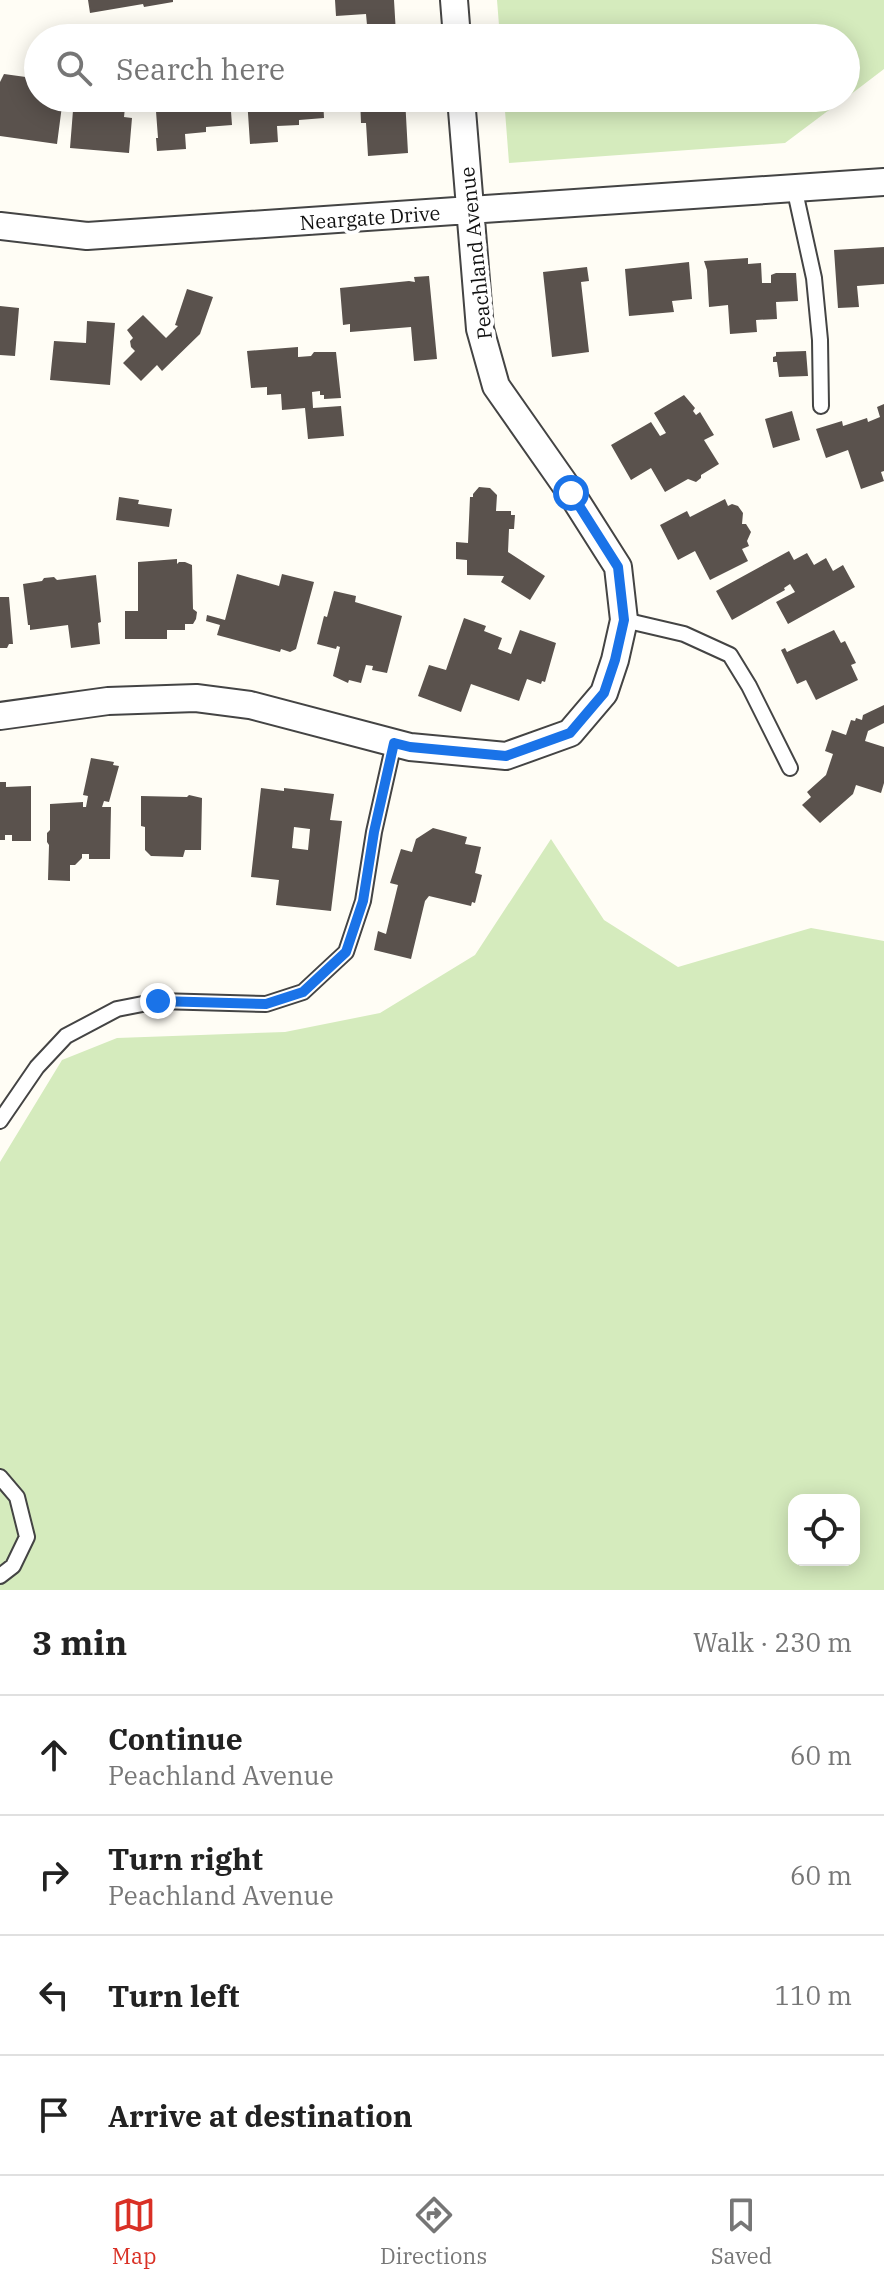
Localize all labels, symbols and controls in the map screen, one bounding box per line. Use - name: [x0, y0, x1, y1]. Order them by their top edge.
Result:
- search box: [24, 24, 860, 112]
- icon: search: [52, 46, 96, 90]
- text: Search here: [116, 49, 285, 88]
- street label: Peachland Avenue: [453, 165, 498, 341]
- street label: Neargate Drive: [299, 199, 441, 236]
- route start: [553, 475, 589, 511]
- route end: [140, 983, 176, 1019]
- map controls: [788, 1494, 860, 1566]
- button: locate: [788, 1494, 860, 1566]
- text: 3 min: [32, 1620, 127, 1664]
- text: Walk · 230 m: [693, 1625, 852, 1659]
- text: Continue: [108, 1719, 243, 1758]
- icon: ahead: [32, 1733, 76, 1777]
- text: 60 m: [790, 1738, 852, 1772]
- text: Peachland Avenue: [108, 1758, 334, 1792]
- text: Turn right: [108, 1839, 263, 1878]
- icon: right: [32, 1853, 76, 1897]
- text: 60 m: [790, 1858, 852, 1892]
- text: Peachland Avenue: [108, 1878, 334, 1912]
- icon: left: [32, 1973, 76, 2017]
- text: Turn left: [108, 1976, 240, 2015]
- text: 110 m: [774, 1978, 852, 2012]
- icon: arrive: [32, 2093, 76, 2137]
- text: Arrive at destination: [108, 2096, 413, 2135]
- tab: Map: [112, 2193, 156, 2270]
- tab: Directions: [380, 2193, 487, 2270]
- tab: Saved: [711, 2193, 772, 2270]

